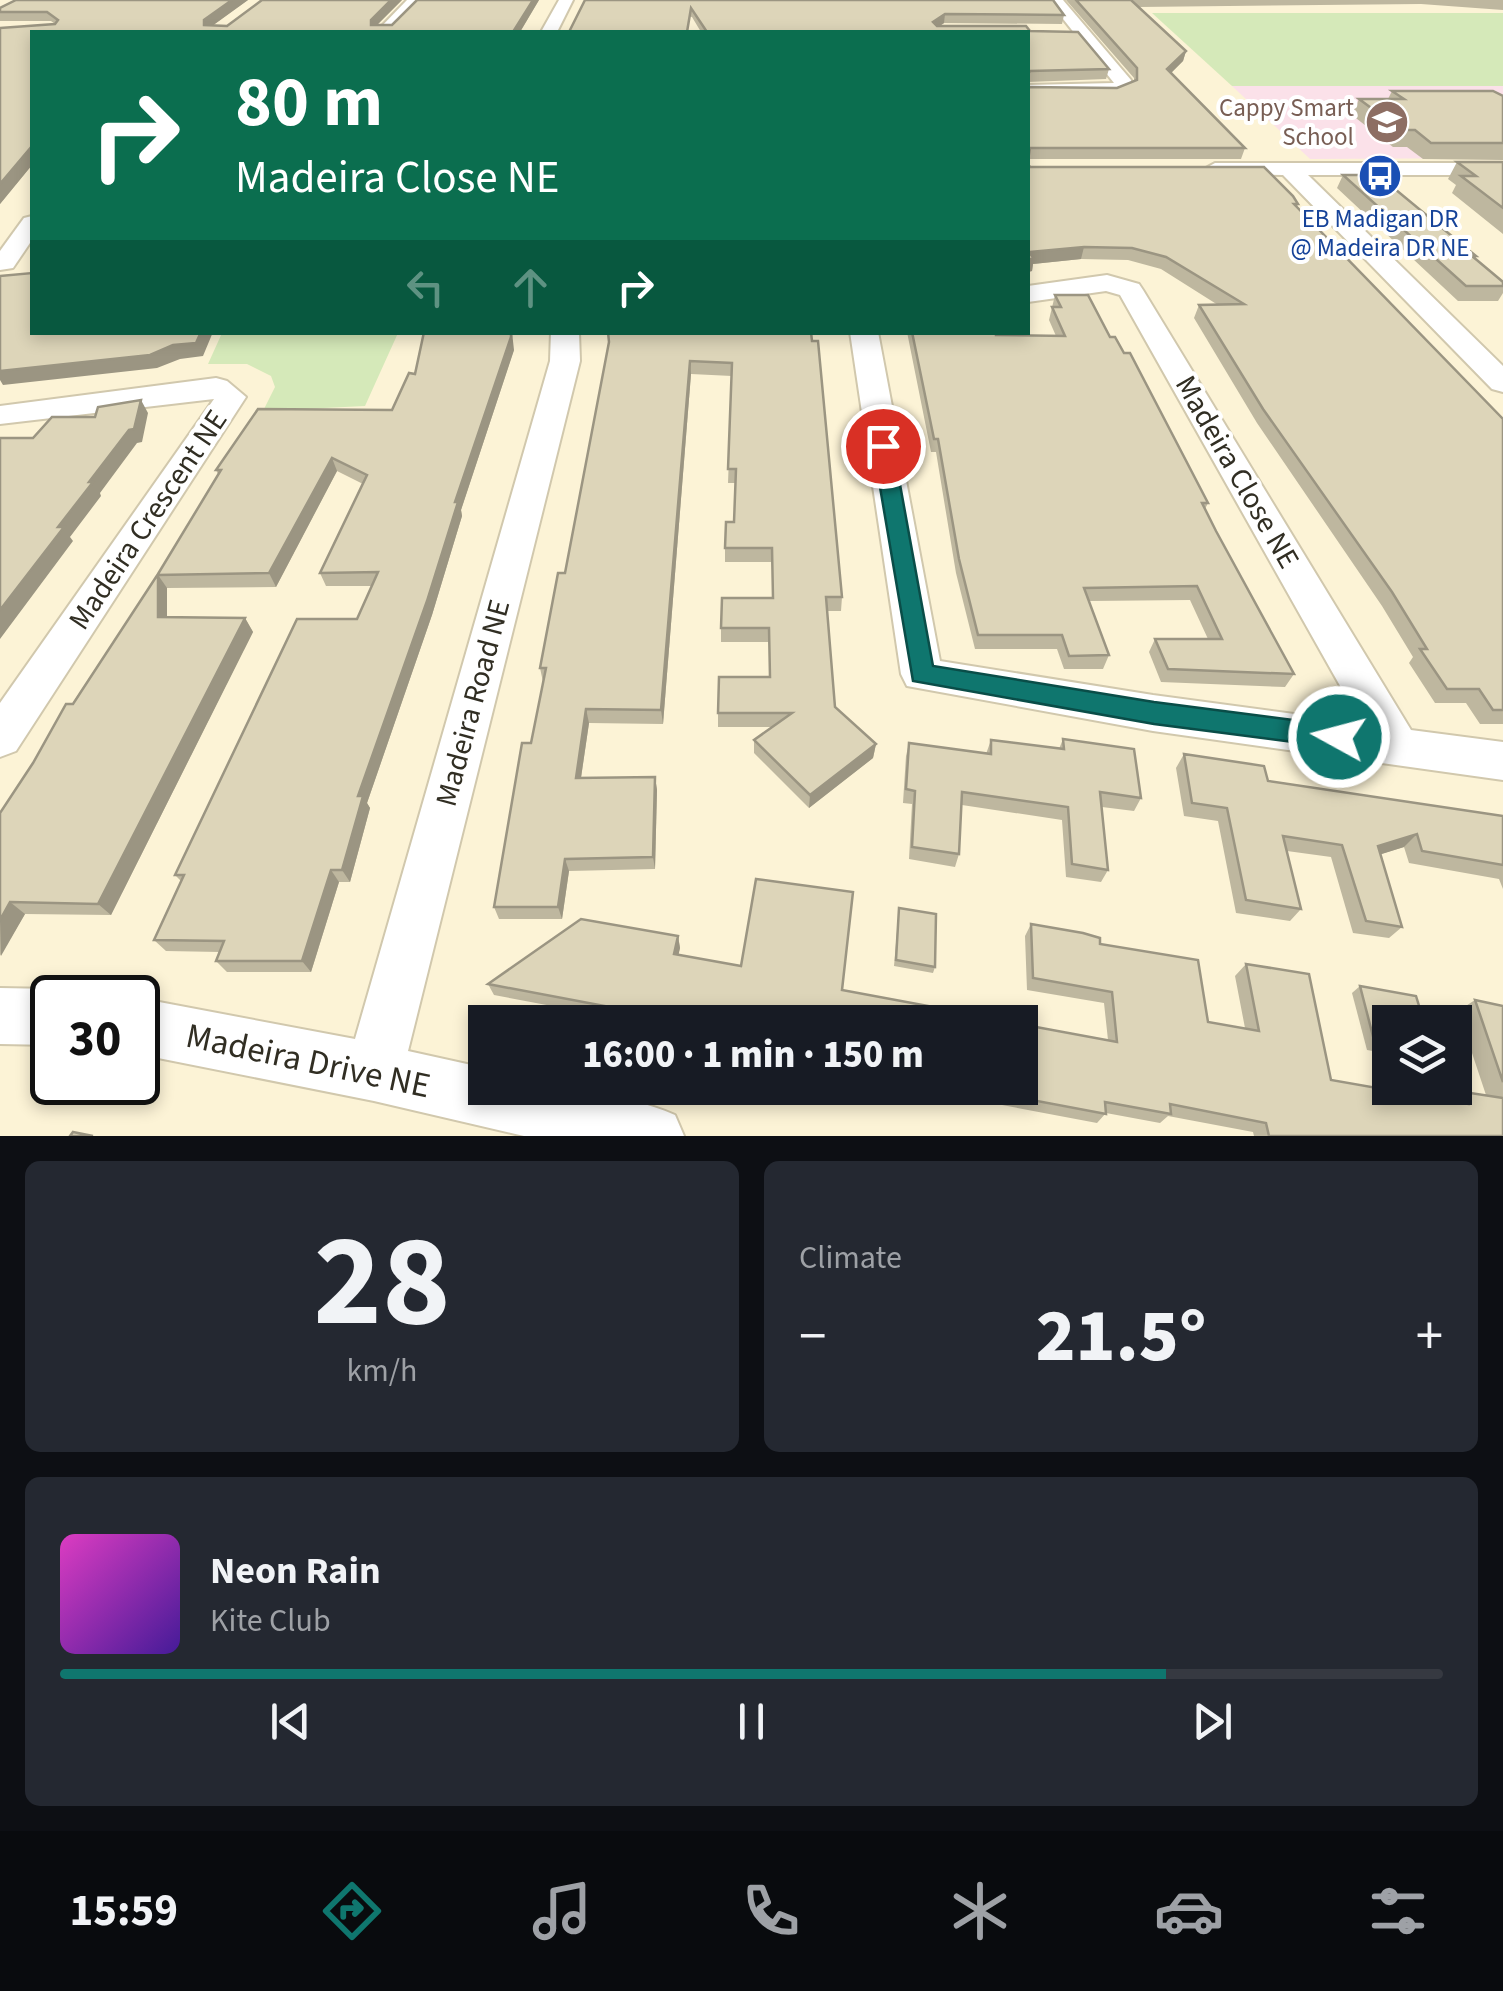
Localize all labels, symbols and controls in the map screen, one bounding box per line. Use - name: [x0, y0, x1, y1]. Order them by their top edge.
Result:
- text: 80 m: [235, 53, 383, 153]
- icon: right: [70, 70, 200, 200]
- place label: Cappy Smart School: [1219, 90, 1355, 155]
- school or university icon: Cappy Smart School: [1364, 99, 1410, 145]
- text: Madeira Close NE: [235, 146, 559, 210]
- bus stop icon: EB Madigan DR @ Madeira DR NE: [1357, 153, 1403, 199]
- place label: EB Madigan DR @ Madeira DR NE: [1290, 201, 1470, 266]
- icon: left: [398, 260, 453, 315]
- icon: ahead: [503, 260, 558, 315]
- icon: right: [608, 260, 663, 315]
- street label: Madeira Close NE: [1164, 368, 1310, 576]
- street label: Madeira Crescent NE: [58, 401, 238, 639]
- pin: [841, 404, 926, 489]
- icon: arrive: [856, 419, 911, 474]
- street label: Madeira Road NE: [425, 595, 521, 811]
- position arrow: [1287, 685, 1391, 789]
- speed limit sign: 30: [30, 975, 160, 1105]
- map controls: [1372, 1005, 1472, 1105]
- button: layers: [1372, 1005, 1472, 1105]
- street label: Madeira Drive NE: [181, 1011, 435, 1111]
- text: 16:00 · 1 min · 150 m: [582, 1028, 924, 1082]
- text: 28: [313, 1190, 451, 1375]
- text: Climate: [799, 1235, 902, 1281]
- text: 21.5°: [1035, 1283, 1207, 1390]
- text: −: [799, 1298, 826, 1376]
- text: +: [1416, 1298, 1443, 1376]
- text: km/h: [347, 1348, 417, 1394]
- text: Neon Rain: [210, 1544, 381, 1598]
- text: Kite Club: [210, 1598, 331, 1644]
- icon: previous: [263, 1694, 318, 1749]
- icon: pause: [724, 1694, 779, 1749]
- icon: next: [1185, 1694, 1240, 1749]
- icon: directions: [317, 1876, 387, 1946]
- icon: music: [527, 1876, 597, 1946]
- icon: phone: [736, 1876, 806, 1946]
- icon: climate: [945, 1876, 1015, 1946]
- icon: car: [1154, 1876, 1224, 1946]
- icon: filters: [1363, 1876, 1433, 1946]
- text: 15:59: [70, 1879, 178, 1943]

